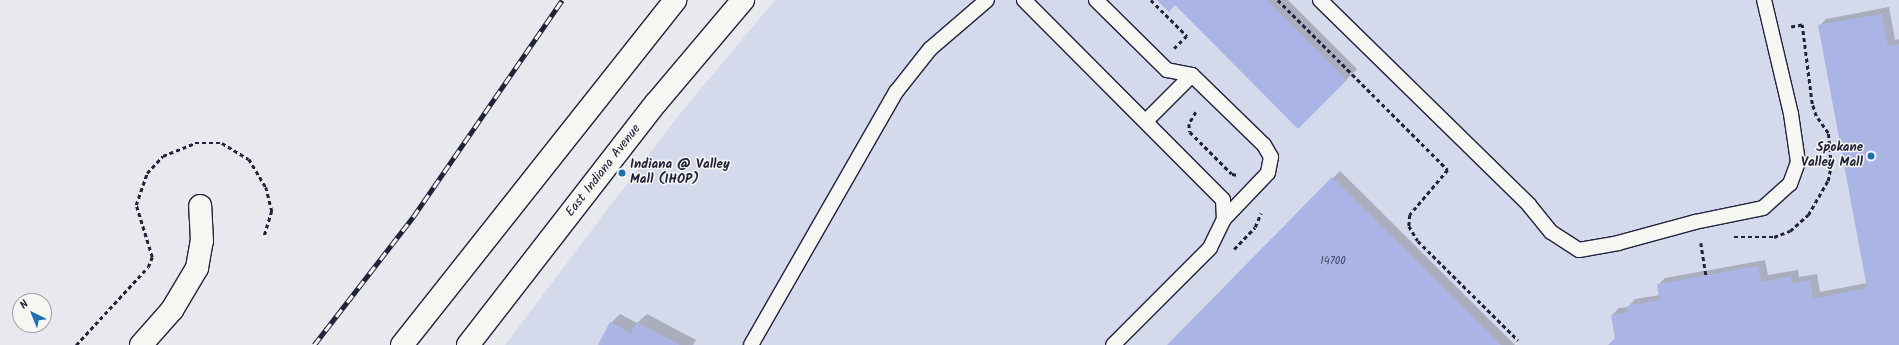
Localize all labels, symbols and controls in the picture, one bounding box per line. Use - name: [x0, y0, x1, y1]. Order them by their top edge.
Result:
- street label: East Indiana Avenue: [563, 122, 645, 220]
- place label: Spokane Valley Mall: [1801, 141, 1863, 172]
- marker: Spokane Valley Mall: [1866, 151, 1876, 161]
- place label: Indiana @ Valley Mall (IHOP): [630, 158, 730, 189]
- marker: Indiana @ Valley Mall (IHOP): [617, 168, 627, 178]
- house number: 14700: [1320, 254, 1346, 268]
- north arrow: [12, 293, 52, 333]
- text: N: [16, 296, 33, 314]

